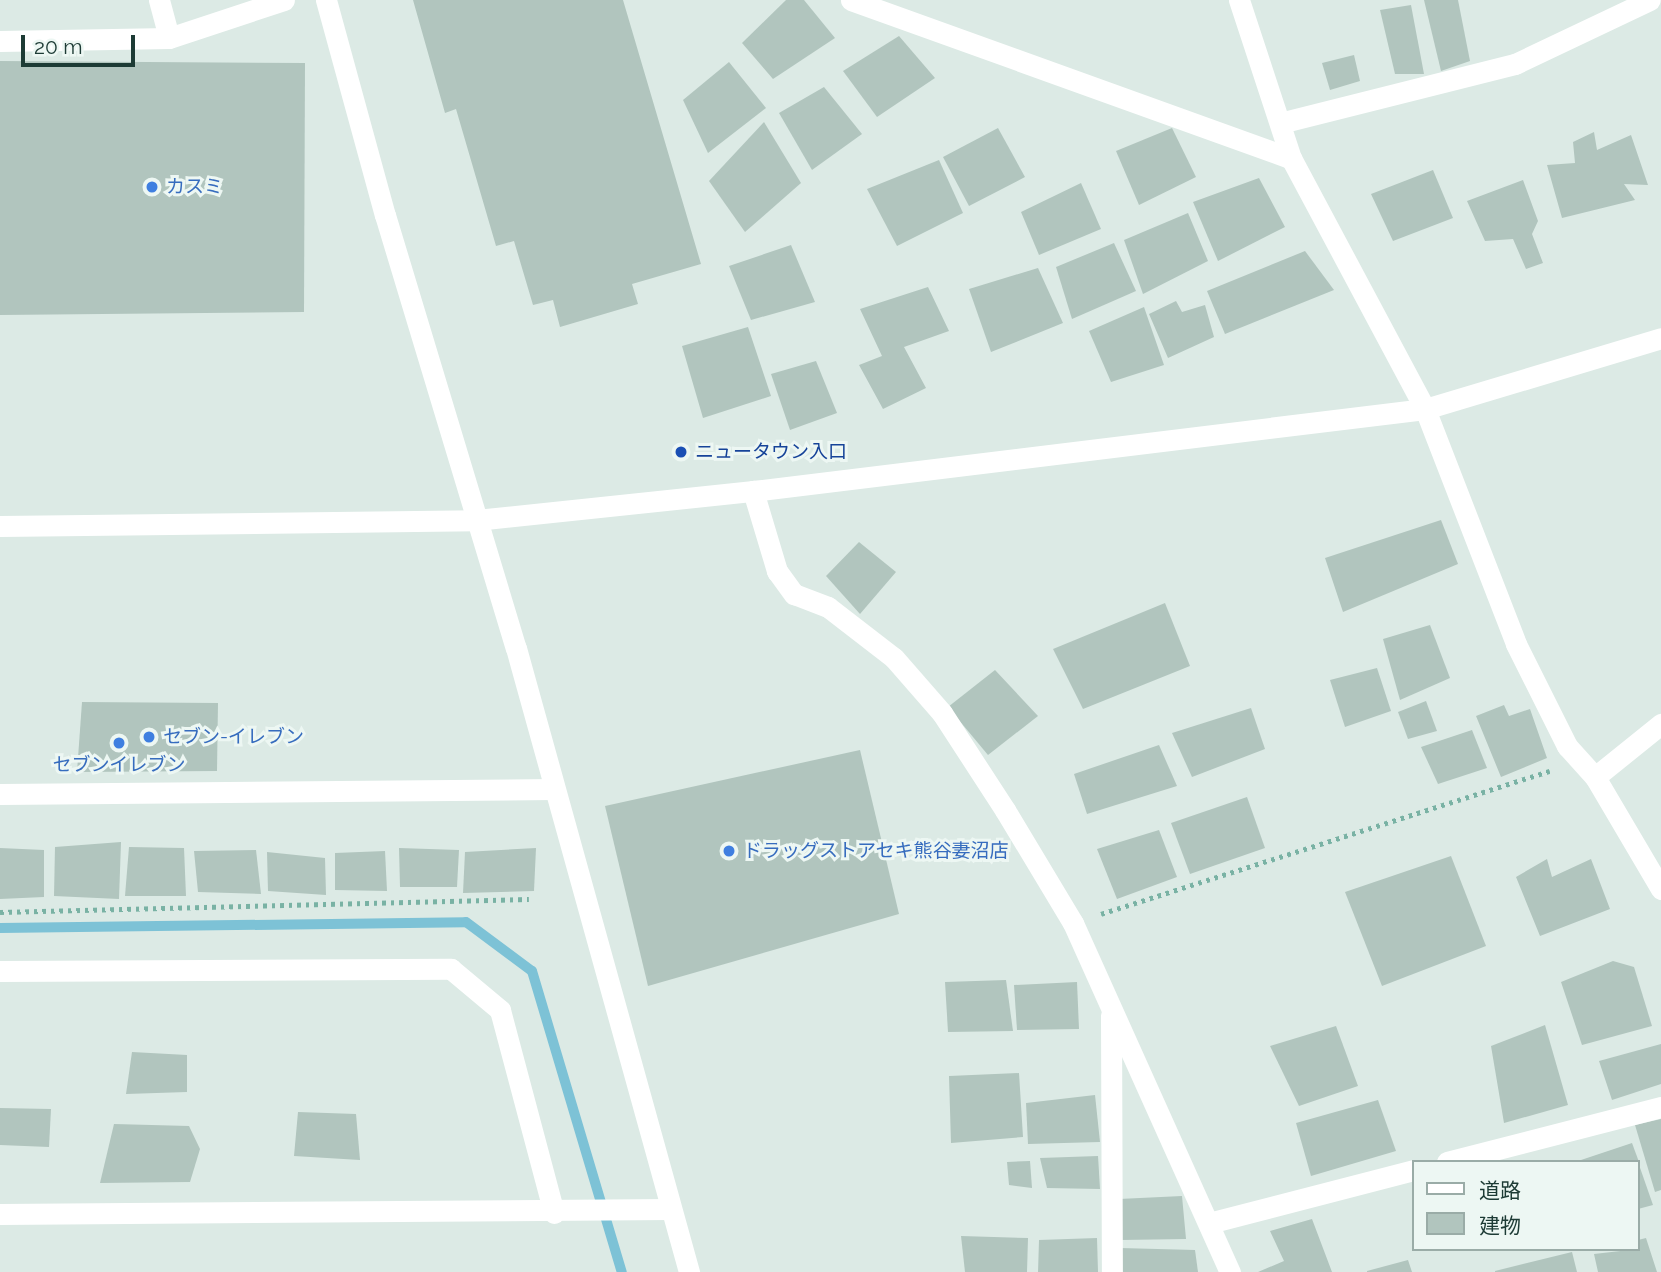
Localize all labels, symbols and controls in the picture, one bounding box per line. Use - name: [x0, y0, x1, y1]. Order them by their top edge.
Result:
- scale bar: [24, 21, 138, 65]
- text: 20 m: [34, 34, 82, 59]
- place label: カスミ: [166, 176, 223, 198]
- marker: カスミ: [144, 179, 160, 195]
- place label: ニュータウン入口: [695, 441, 847, 463]
- marker: ニュータウン入口: [673, 444, 689, 460]
- place label: セブン-イレブン: [163, 726, 304, 748]
- marker: セブン-イレブン: [141, 729, 157, 745]
- marker: セブンイレブン: [111, 735, 127, 751]
- place label: セブンイレブン: [53, 754, 185, 776]
- place label: ドラッグストアセキ熊谷妻沼店: [743, 840, 1009, 862]
- marker: ドラッグストアセキ熊谷妻沼店: [721, 843, 737, 859]
- legend: [1412, 1160, 1640, 1251]
- text: 道路: [1479, 1178, 1521, 1203]
- text: 建物: [1479, 1213, 1521, 1238]

